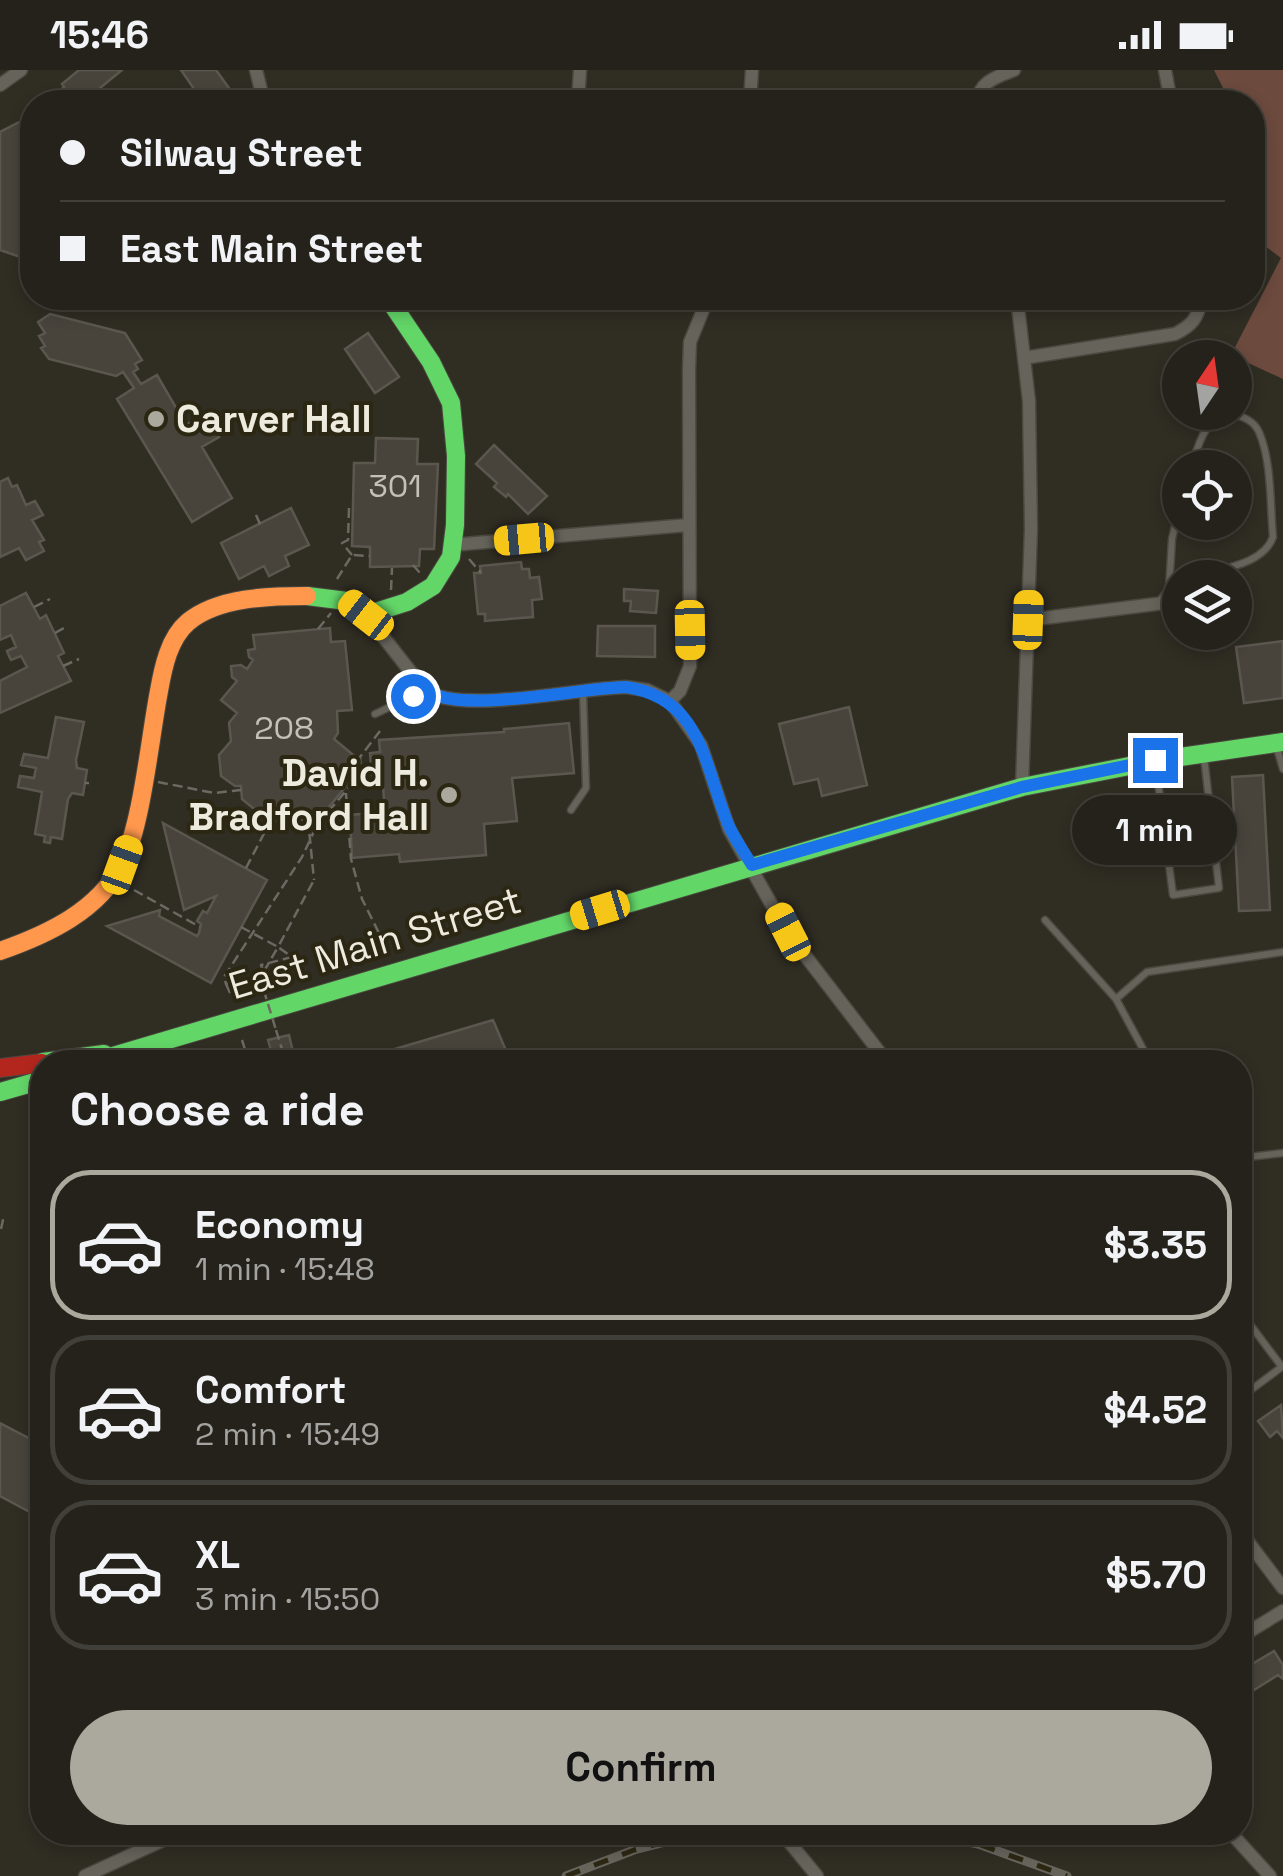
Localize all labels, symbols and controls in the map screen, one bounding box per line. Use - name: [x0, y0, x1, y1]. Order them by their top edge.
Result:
- text: 15:46: [50, 11, 149, 59]
- text: Silway Street: [120, 129, 363, 177]
- text: East Main Street: [120, 225, 423, 273]
- north arrow: [1162, 340, 1252, 430]
- map controls: [1162, 340, 1252, 650]
- place label: Carver Hall: [176, 395, 372, 443]
- marker: Carver Hall: [145, 408, 167, 430]
- button: locate: [1162, 450, 1252, 540]
- house number: 301: [368, 466, 422, 506]
- car: [493, 521, 555, 557]
- button: layers: [1162, 560, 1252, 650]
- car: [333, 585, 399, 645]
- car: [1012, 589, 1044, 651]
- car: [674, 600, 706, 660]
- route start: [391, 674, 436, 719]
- house number: 208: [254, 708, 314, 748]
- route end: [1133, 738, 1178, 783]
- place label: David H. Bradford Hall: [189, 749, 429, 841]
- marker: David H. Bradford Hall: [438, 784, 460, 806]
- callout: 1 min: [1072, 795, 1238, 865]
- text: 1 min: [1115, 810, 1194, 850]
- car: [98, 832, 146, 898]
- street label: East Main Street: [223, 876, 527, 1010]
- car: [567, 887, 633, 933]
- car: [761, 898, 815, 966]
- text: Choose a ride: [70, 1081, 365, 1138]
- icon: car: [75, 1200, 165, 1290]
- text: Economy: [195, 1201, 364, 1249]
- text: $3.35: [1104, 1221, 1207, 1269]
- text: 1 min · 15:48: [195, 1249, 375, 1289]
- icon: car: [75, 1365, 165, 1455]
- text: Comfort: [195, 1366, 346, 1414]
- text: $4.52: [1103, 1386, 1207, 1434]
- text: 2 min · 15:49: [195, 1414, 380, 1454]
- icon: car: [75, 1530, 165, 1620]
- text: XL: [195, 1531, 240, 1579]
- text: $5.70: [1106, 1551, 1207, 1599]
- text: 3 min · 15:50: [195, 1579, 380, 1619]
- button: Confirm: [70, 1710, 1212, 1825]

